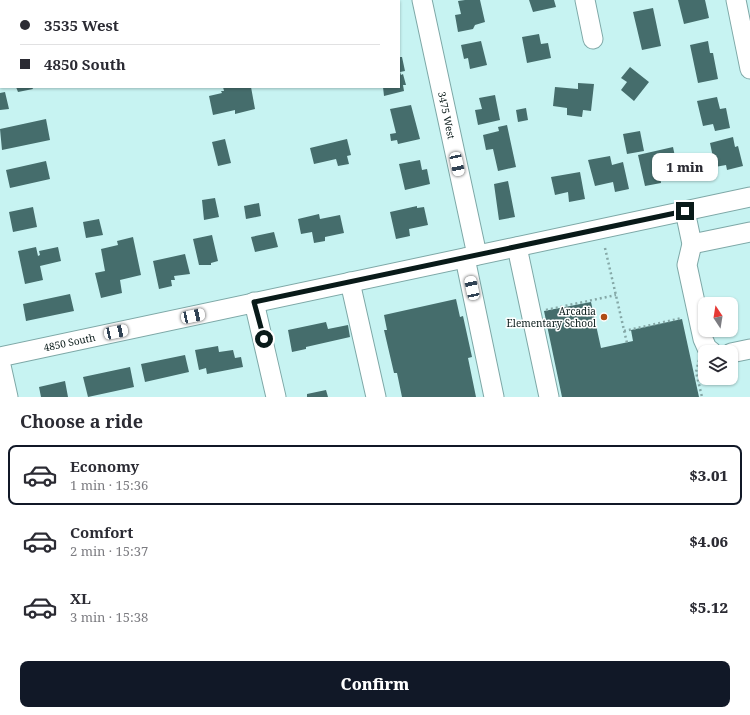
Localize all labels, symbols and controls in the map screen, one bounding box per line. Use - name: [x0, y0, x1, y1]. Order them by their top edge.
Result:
- text: 3535 West: [44, 15, 119, 35]
- text: 4850 South: [44, 54, 126, 74]
- street label: 3475 West: [435, 90, 459, 141]
- car: [449, 151, 465, 177]
- callout: 1 min: [652, 153, 718, 181]
- text: 1 min: [666, 158, 704, 176]
- route end: [676, 202, 694, 220]
- car: [464, 275, 480, 301]
- north arrow: [698, 297, 738, 337]
- map controls: [698, 297, 738, 385]
- place label: Arcadia Elementary School: [507, 304, 596, 330]
- car: [180, 308, 206, 324]
- marker: Arcadia Elementary School: [599, 312, 609, 322]
- car: [103, 324, 129, 340]
- street label: 4850 South: [42, 330, 97, 355]
- route start: [255, 330, 273, 348]
- button: layers: [698, 345, 738, 385]
- text: Choose a ride: [20, 409, 143, 433]
- text: Economy: [70, 456, 139, 476]
- icon: car: [22, 457, 58, 493]
- text: $3.01: [689, 465, 728, 485]
- text: 1 min · 15:36: [70, 476, 148, 494]
- text: Comfort: [70, 522, 133, 542]
- icon: car: [22, 523, 58, 559]
- text: $4.06: [689, 531, 728, 551]
- text: 2 min · 15:37: [70, 542, 148, 560]
- text: XL: [70, 588, 91, 608]
- icon: car: [22, 589, 58, 625]
- text: $5.12: [689, 597, 728, 617]
- text: 3 min · 15:38: [70, 608, 148, 626]
- button: Confirm: [20, 661, 730, 707]

